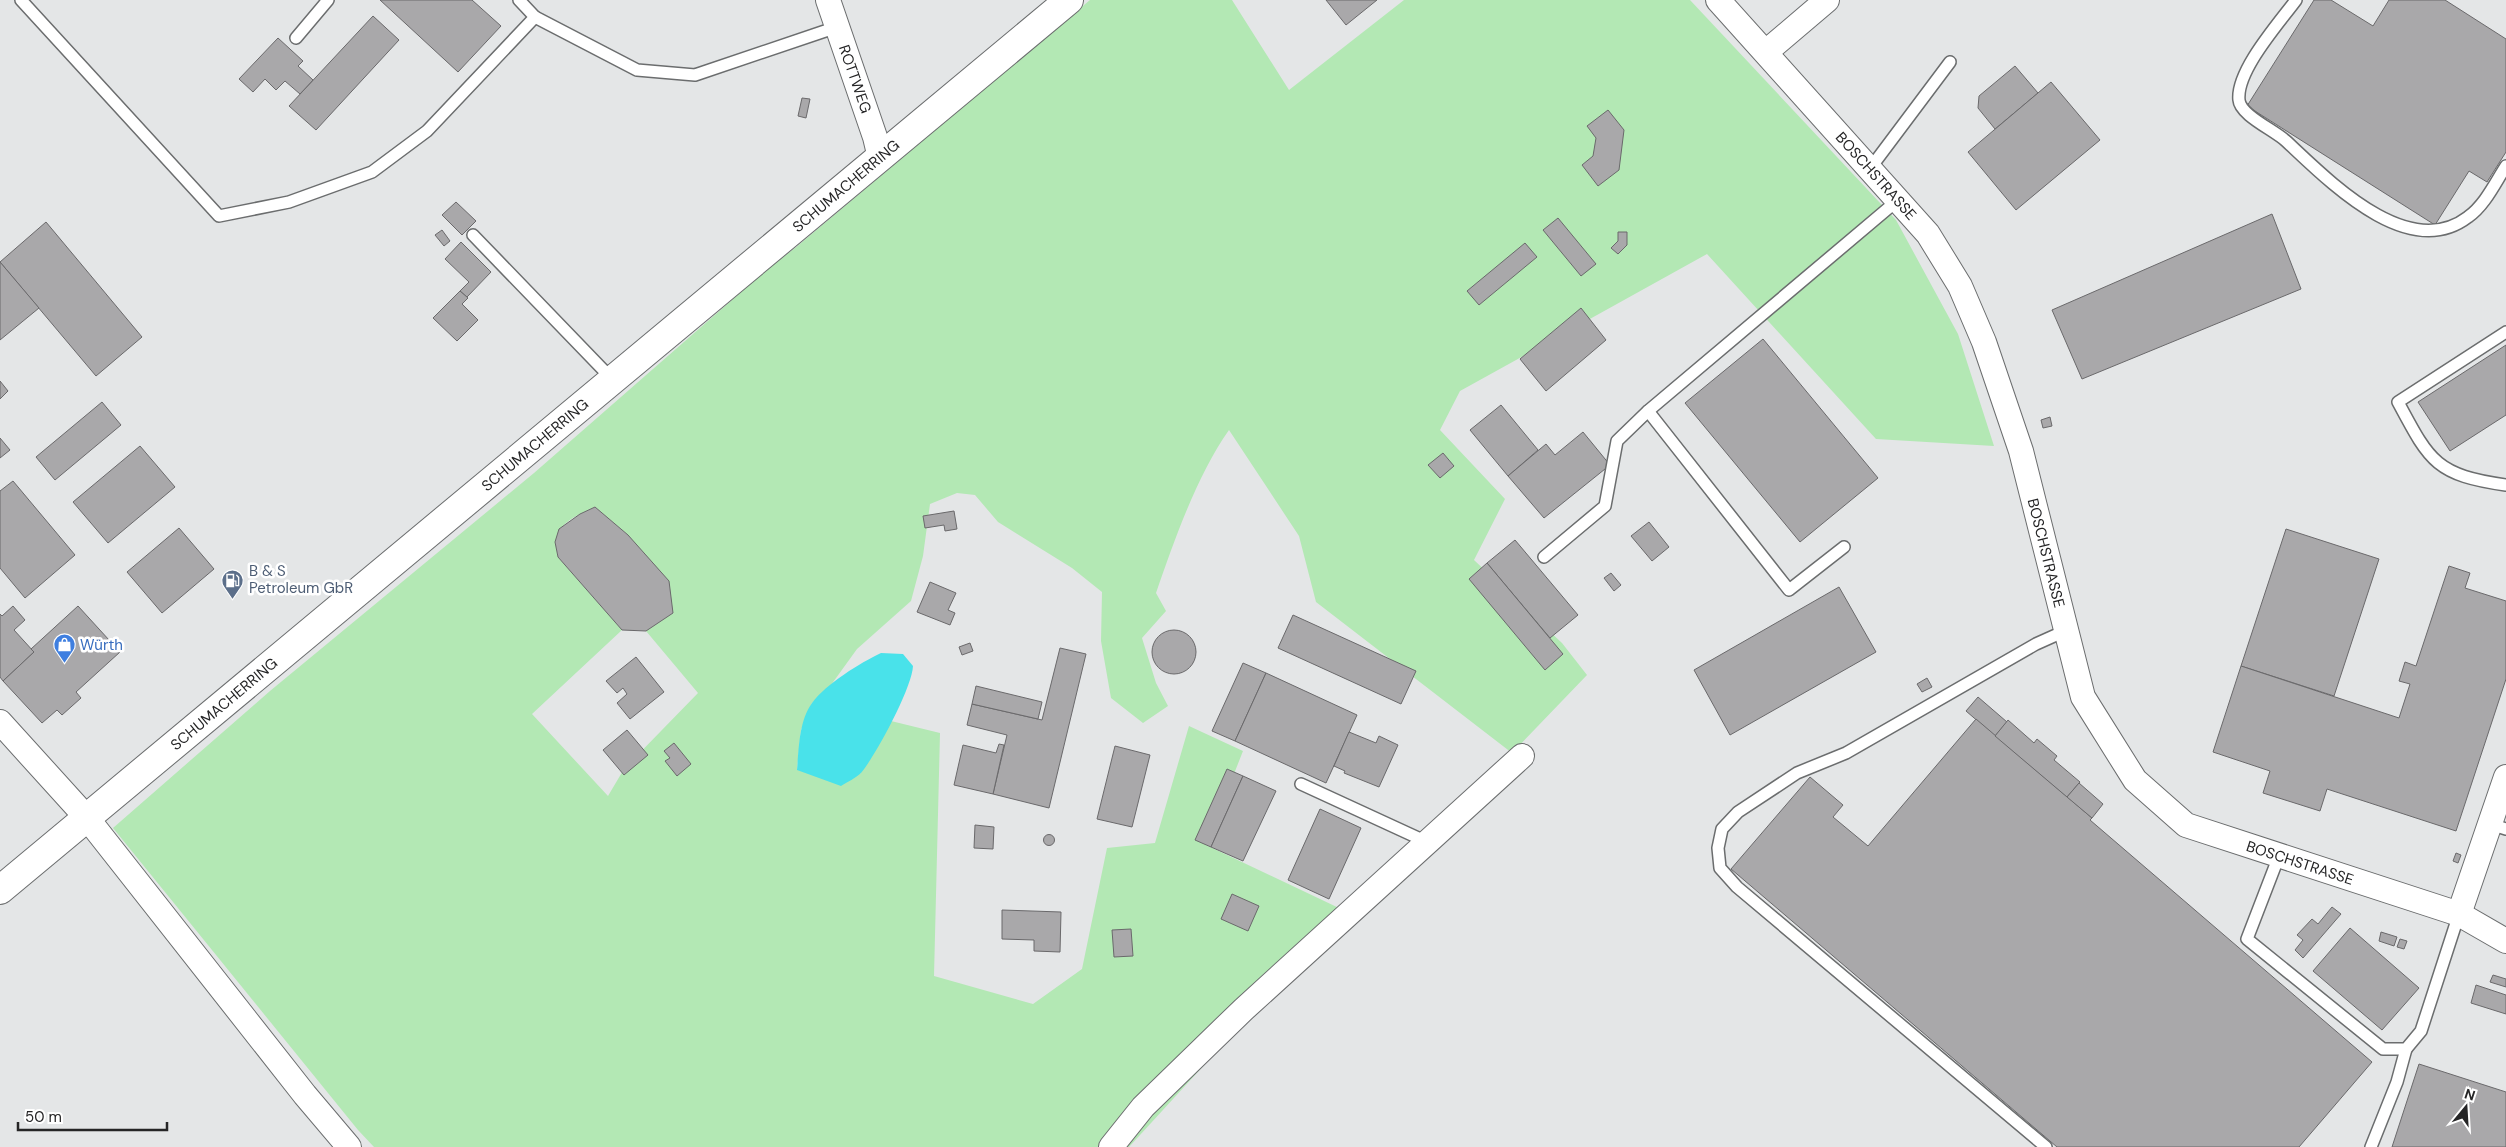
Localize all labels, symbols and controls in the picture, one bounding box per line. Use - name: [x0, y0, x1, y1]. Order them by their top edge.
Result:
- street label: ROTTWEG: [834, 42, 876, 116]
- street label: BOSCHSTRASSE: [1831, 128, 1921, 224]
- street label: SCHUMACHERRING: [788, 135, 904, 237]
- street label: SCHUMACHERRING: [477, 394, 593, 496]
- street label: BOSCHSTRASSE: [2023, 496, 2069, 610]
- place label: B & S Petroleum GbR: [249, 561, 353, 598]
- fuel station icon: B & S Petroleum GbR: [221, 568, 245, 599]
- shop icon: Würth: [52, 633, 76, 664]
- place label: Würth: [80, 635, 123, 655]
- street label: SCHUMACHERRING: [166, 653, 282, 755]
- street label: BOSCHSTRASSE: [2244, 836, 2356, 890]
- north arrow: [2441, 1082, 2491, 1132]
- text: N: [2462, 1084, 2478, 1105]
- scale bar: [18, 1100, 166, 1132]
- text: 50 m: [25, 1107, 62, 1127]

